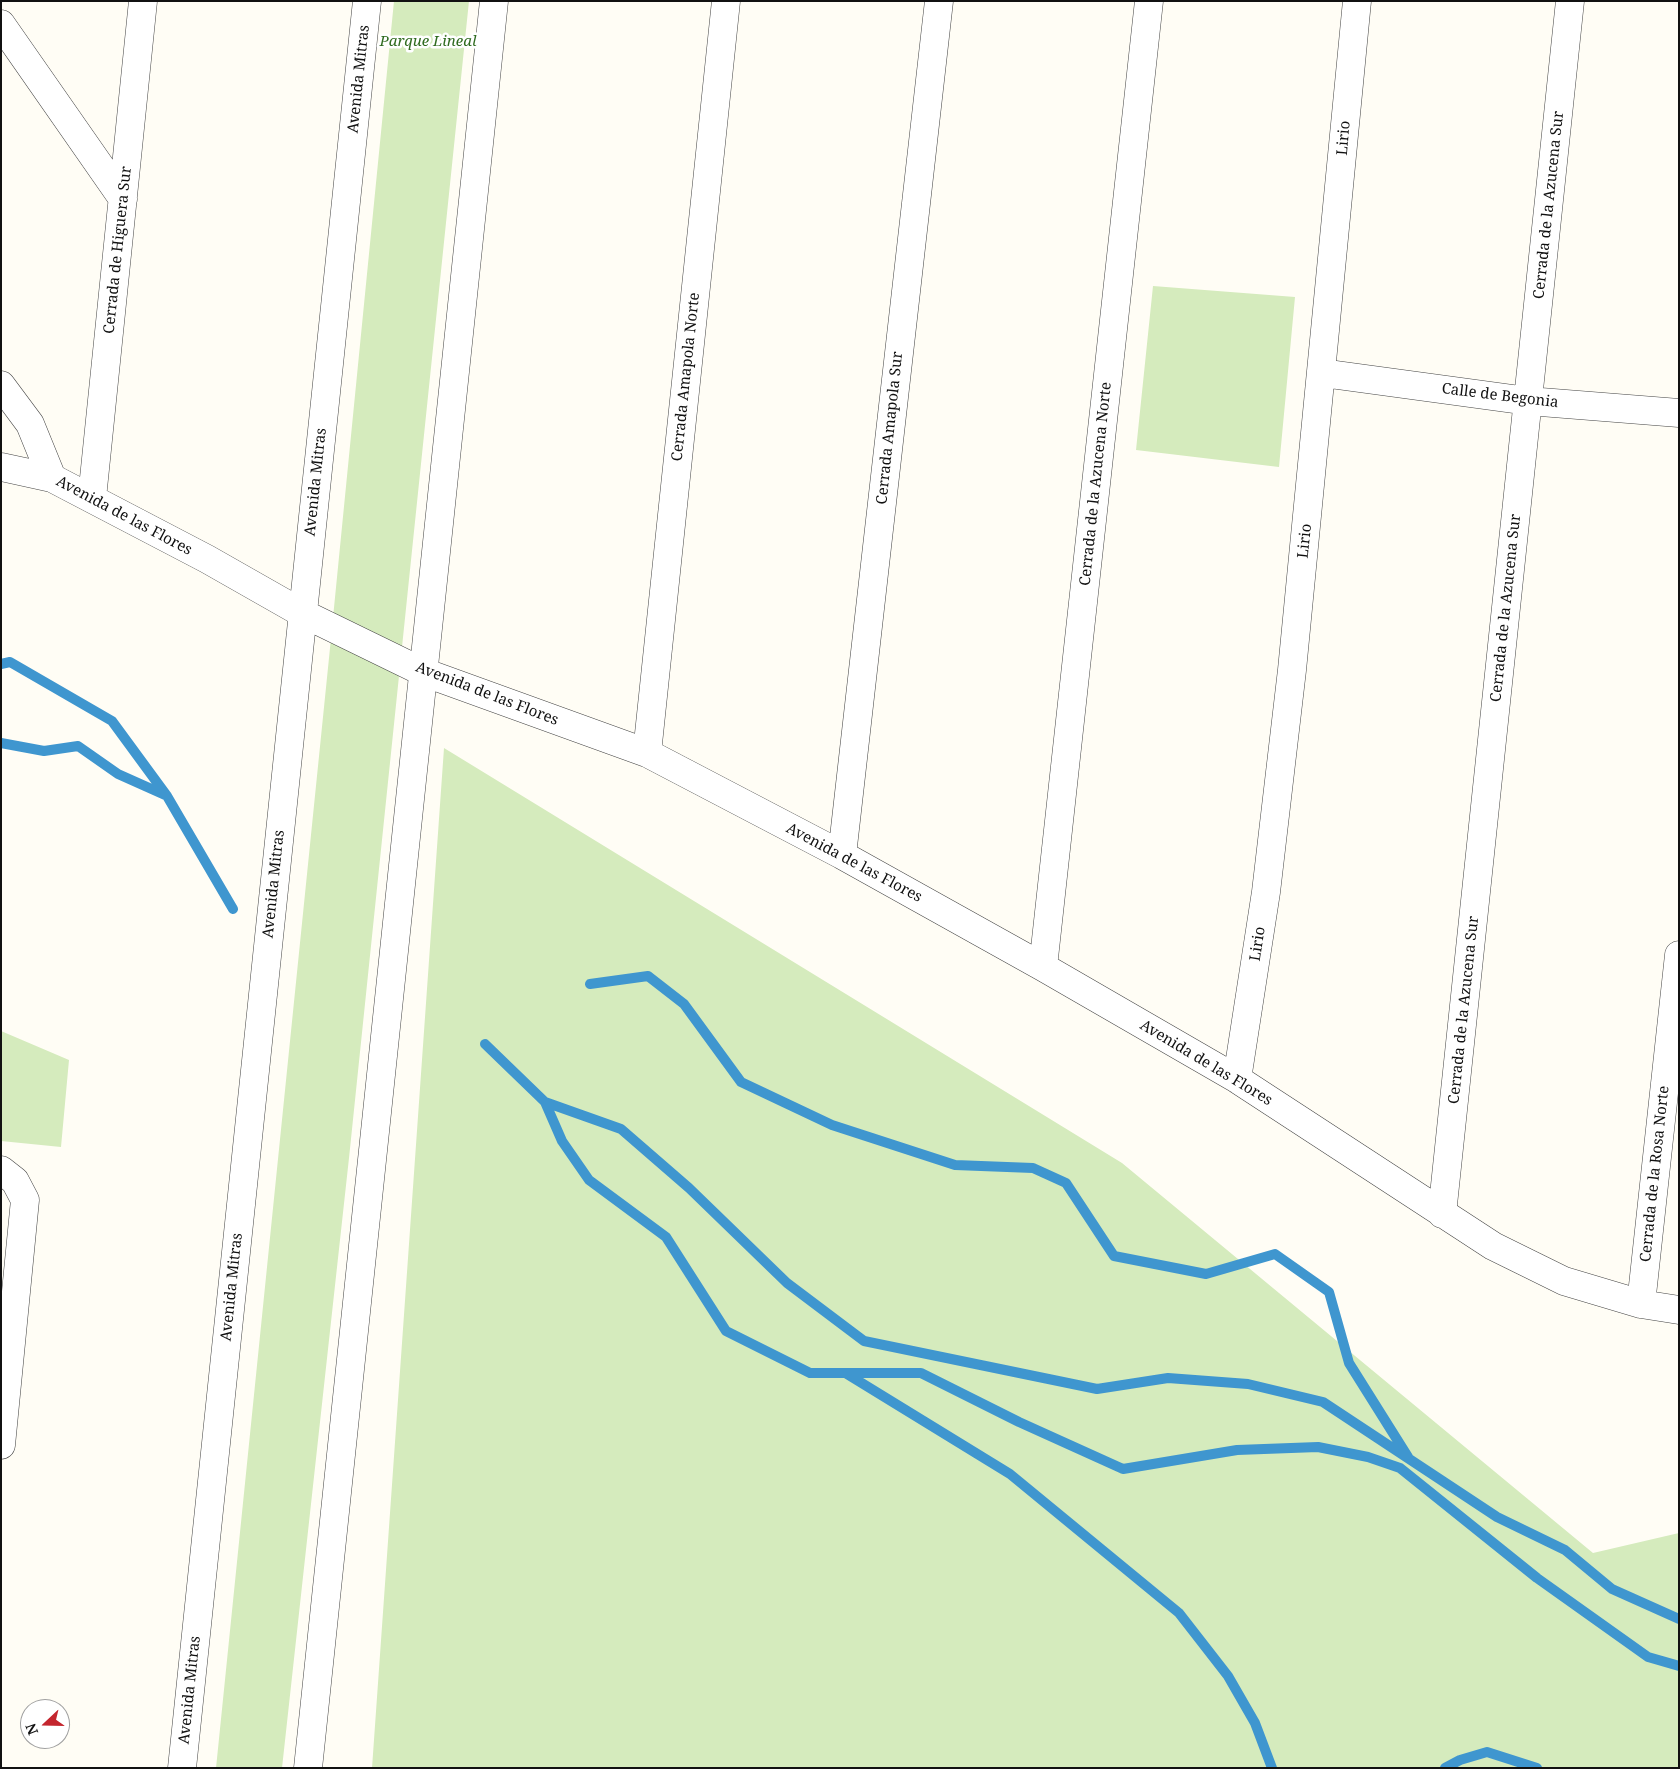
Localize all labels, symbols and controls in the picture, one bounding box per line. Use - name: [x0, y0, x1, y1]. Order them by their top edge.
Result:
- street label: Avenida Mitras: [344, 24, 374, 134]
- park label: Parque Lineal: [380, 33, 476, 51]
- street label: Cerrada de la Azucena Sur: [1530, 110, 1568, 300]
- street label: Lirio: [1334, 120, 1354, 156]
- street label: Cerrada de Higuera Sur: [100, 165, 136, 335]
- street label: Cerrada Amapola Norte: [668, 292, 704, 462]
- street label: Cerrada Amapola Sur: [873, 351, 907, 505]
- street label: Calle de Begonia: [1441, 380, 1559, 412]
- street label: Cerrada de la Azucena Norte: [1076, 381, 1116, 587]
- street label: Avenida Mitras: [301, 427, 331, 537]
- street label: Avenida de las Flores: [53, 473, 195, 559]
- street label: Cerrada de la Azucena Sur: [1487, 513, 1525, 703]
- street label: Lirio: [1294, 523, 1316, 559]
- street label: Avenida de las Flores: [413, 658, 561, 730]
- street label: Avenida de las Flores: [783, 820, 925, 906]
- street label: Avenida Mitras: [259, 829, 289, 939]
- street label: Cerrada de la Azucena Sur: [1445, 915, 1483, 1105]
- street label: Lirio: [1246, 925, 1270, 963]
- street label: Avenida de las Flores: [1137, 1016, 1275, 1110]
- street label: Cerrada de la Rosa Norte: [1637, 1085, 1673, 1263]
- street label: Avenida Mitras: [217, 1232, 247, 1342]
- street label: Avenida Mitras: [175, 1635, 205, 1745]
- north arrow: [20, 1699, 70, 1749]
- text: N: [21, 1721, 42, 1738]

